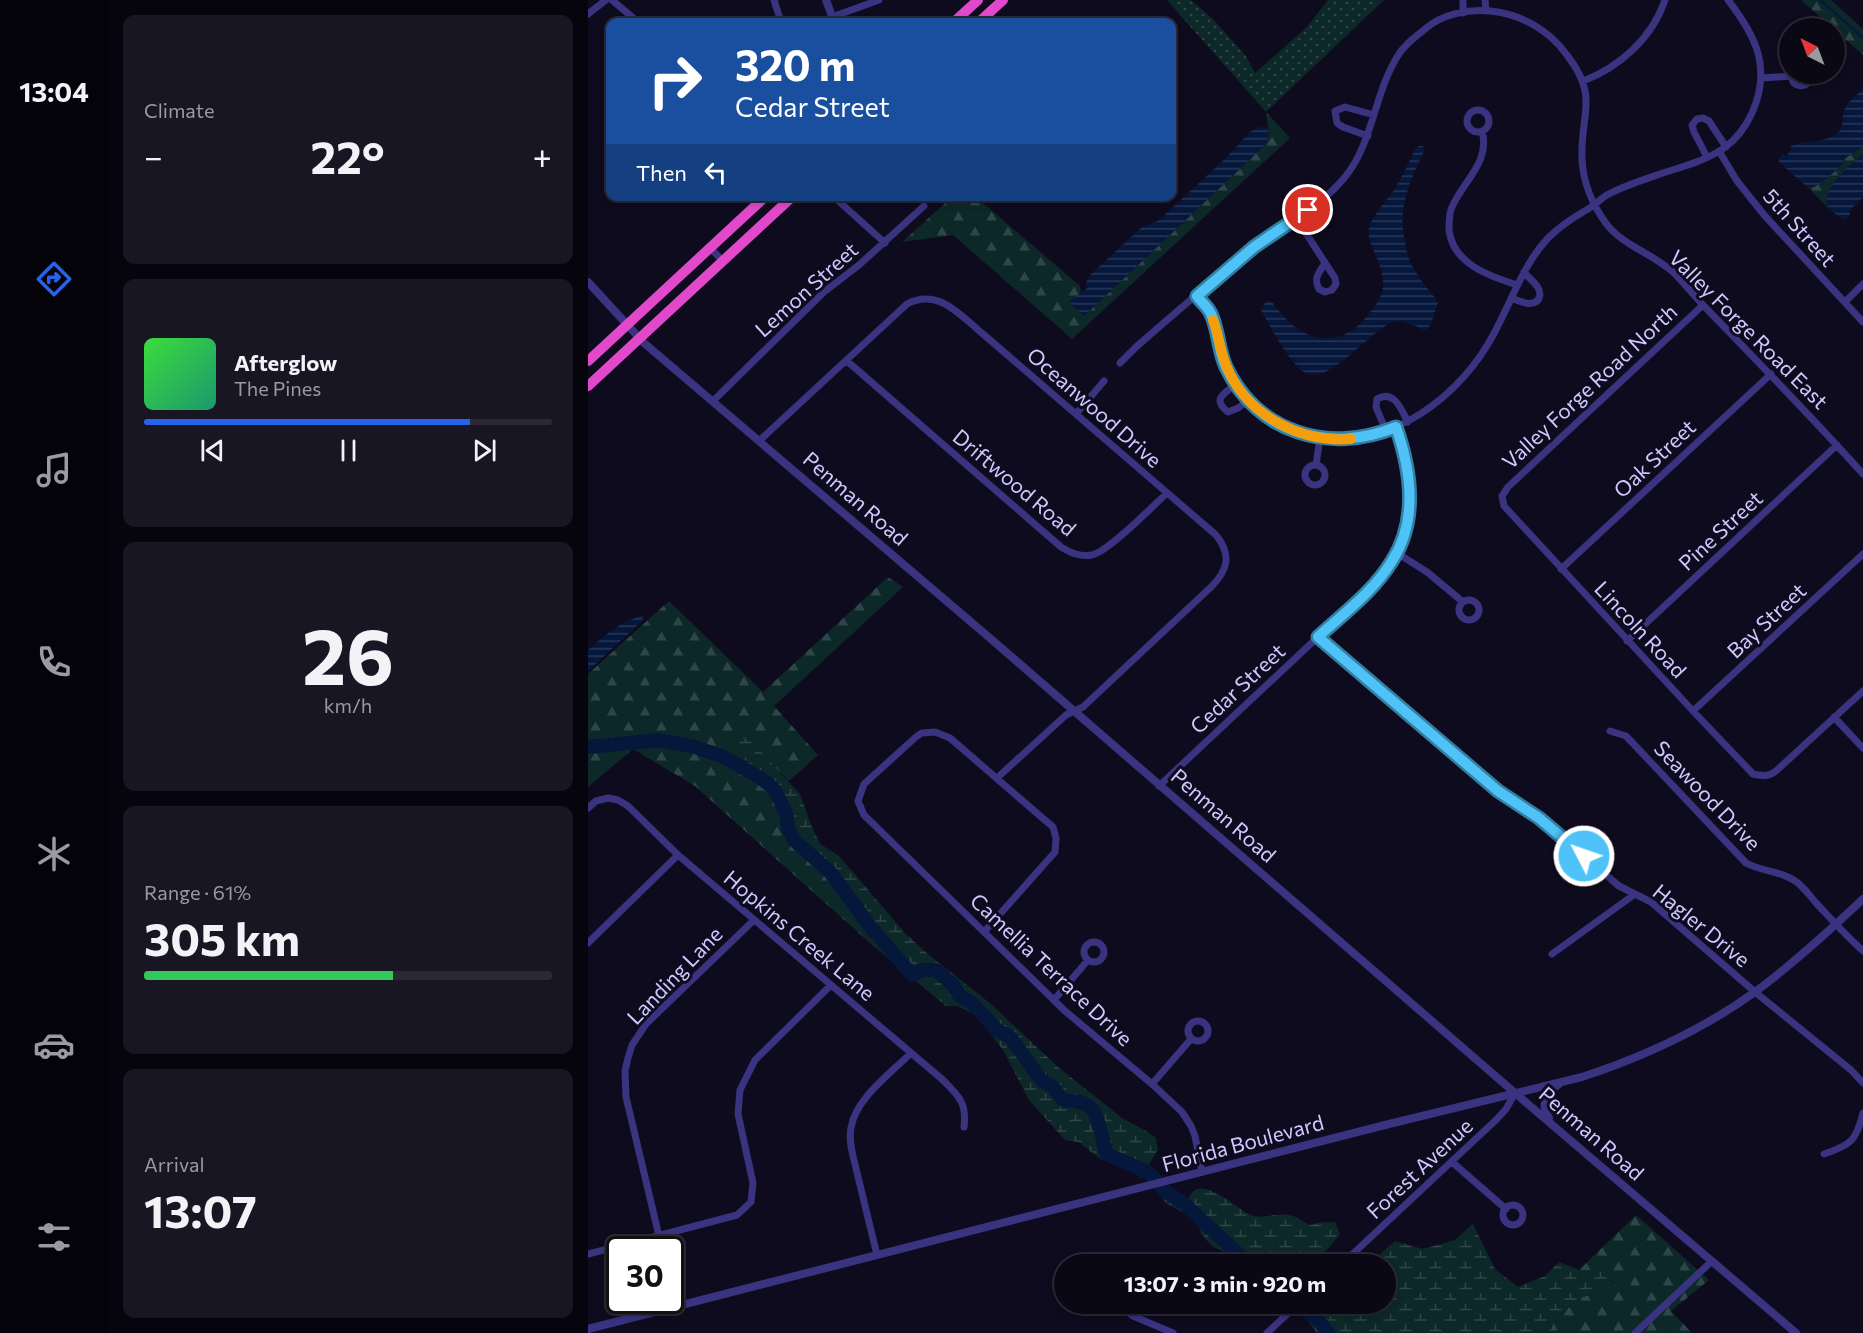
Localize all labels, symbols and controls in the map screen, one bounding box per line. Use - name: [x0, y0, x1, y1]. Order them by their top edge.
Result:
- north arrow: [1779, 18, 1845, 84]
- map controls: [1779, 18, 1845, 84]
- text: 320 m: [735, 38, 855, 90]
- icon: right: [636, 42, 714, 120]
- text: 13:04: [19, 75, 89, 108]
- text: Cedar Street: [735, 90, 890, 123]
- text: Climate: [144, 98, 214, 122]
- text: 22°: [311, 128, 385, 183]
- text: −: [144, 135, 163, 176]
- text: +: [533, 135, 552, 176]
- icon: left: [699, 156, 732, 189]
- text: Then: [636, 159, 687, 186]
- street label: 5th Street: [1759, 183, 1842, 271]
- pin: [1282, 184, 1333, 235]
- icon: arrive: [1291, 193, 1324, 226]
- street label: Lemon Street: [750, 236, 862, 341]
- street label: Valley Forge Road East: [1665, 244, 1834, 413]
- icon: directions: [33, 258, 75, 300]
- street label: Valley Forge Road North: [1496, 298, 1682, 473]
- street label: Oceanwood Drive: [1023, 342, 1167, 472]
- text: Afterglow: [234, 349, 337, 376]
- text: The Pines: [234, 376, 321, 400]
- street label: Oak Street: [1608, 414, 1700, 502]
- street label: Driftwood Road: [948, 423, 1082, 541]
- icon: previous: [196, 434, 229, 467]
- icon: pause: [332, 434, 365, 467]
- icon: next: [468, 434, 501, 467]
- street label: Penman Road: [799, 446, 913, 550]
- icon: music: [33, 449, 75, 491]
- street label: Pine Street: [1673, 485, 1767, 575]
- street label: Lincoln Road: [1590, 576, 1692, 682]
- street label: Bay Street: [1721, 577, 1811, 663]
- text: 26: [302, 606, 394, 701]
- street label: Cedar Street: [1184, 638, 1290, 738]
- icon: phone: [33, 641, 75, 683]
- text: km/h: [324, 693, 372, 717]
- street label: Seawood Drive: [1650, 735, 1767, 855]
- street label: Penman Road: [1167, 763, 1281, 867]
- position arrow: [1552, 824, 1616, 888]
- icon: climate: [33, 833, 75, 875]
- street label: Hopkins Creek Lane: [719, 864, 880, 1005]
- street label: Hagler Drive: [1648, 878, 1756, 972]
- text: Range · 61%: [144, 880, 251, 904]
- street label: Camellia Terrace Drive: [966, 887, 1138, 1051]
- text: 305 km: [144, 910, 300, 965]
- street label: Landing Lane: [621, 921, 727, 1029]
- icon: car: [33, 1024, 75, 1066]
- street label: Penman Road: [1535, 1081, 1649, 1185]
- street label: Florida Boulevard: [1159, 1109, 1326, 1176]
- street label: Forest Avenue: [1361, 1113, 1477, 1223]
- text: Arrival: [144, 1152, 205, 1176]
- text: 13:07: [144, 1182, 257, 1237]
- icon: filters: [33, 1216, 75, 1258]
- speed limit sign: 30: [606, 1236, 684, 1314]
- text: 13:07 · 3 min · 920 m: [1124, 1270, 1326, 1297]

